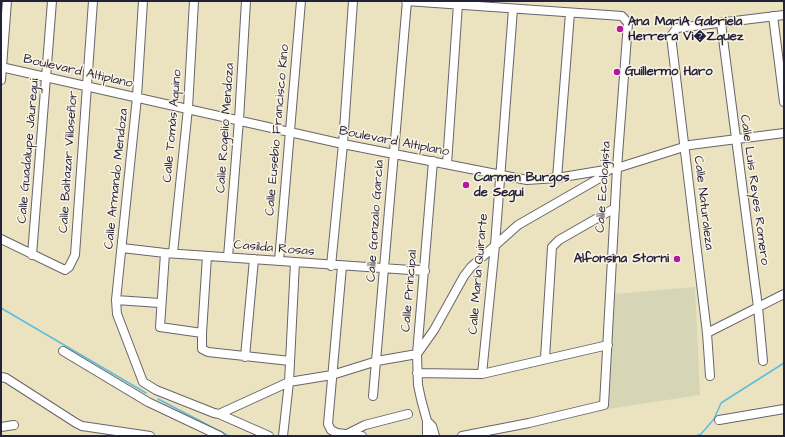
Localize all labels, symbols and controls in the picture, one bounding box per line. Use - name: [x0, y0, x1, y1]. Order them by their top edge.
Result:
- place label: Ana MariA Gabriela Herrera Vi�Zquez: [628, 14, 743, 45]
- marker: Ana MariA Gabriela Herrera Vi�Zquez: [615, 24, 625, 34]
- street label: Calle Eusebio Francisco Kino: [263, 44, 293, 216]
- street label: Boulevard Altiplano: [22, 52, 134, 92]
- street label: Calle Rogelio Mendoza: [214, 62, 238, 194]
- place label: Guillermo Haro: [625, 64, 712, 80]
- marker: Guillermo Haro: [612, 67, 622, 77]
- street label: Calle Tomás Aquino: [160, 69, 186, 183]
- street label: Calle Guadalupe Jáuregui: [15, 78, 43, 224]
- street label: Calle Baltazar Villaseñor: [56, 90, 82, 234]
- street label: Calle Armando Mendoza: [102, 108, 132, 250]
- street label: Calle Luis Reyes Romero: [736, 114, 772, 266]
- street label: Boulevard Altiplano: [338, 124, 450, 160]
- street label: Calle Ecologista: [593, 141, 615, 233]
- street label: Calle Naturaleza: [689, 155, 717, 251]
- street label: Calle Gonzalo García: [364, 160, 388, 282]
- place label: Carmen Burgos de Seguí: [474, 170, 569, 201]
- marker: Carmen Burgos de Seguí: [461, 180, 471, 190]
- street label: Calle María Quirarte: [466, 213, 492, 335]
- street label: Casilda Rosas: [233, 238, 315, 260]
- street label: Calle Principal: [399, 249, 421, 333]
- place label: Alfonsina Storni: [574, 251, 669, 267]
- marker: Alfonsina Storni: [672, 254, 682, 264]

